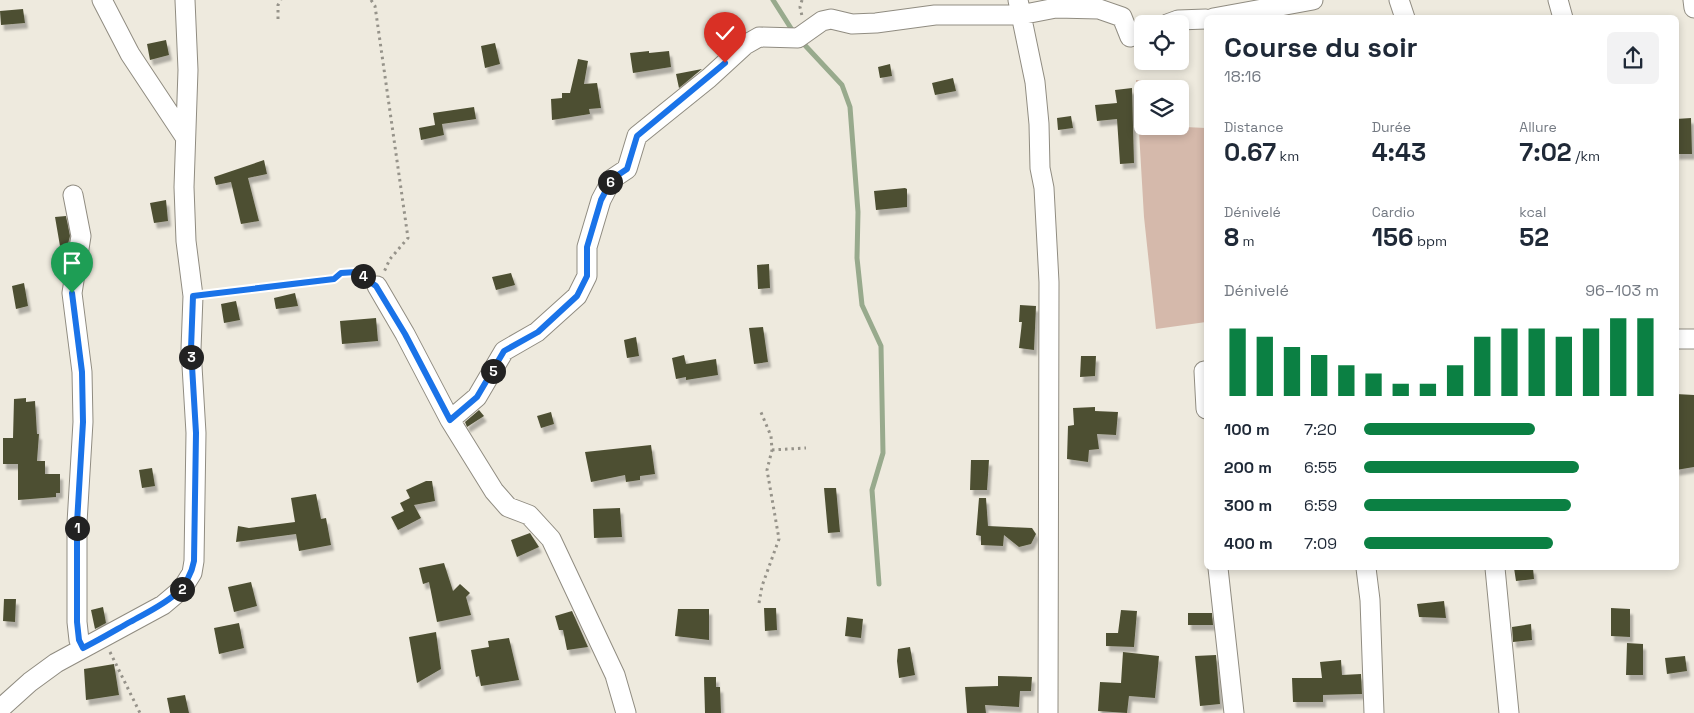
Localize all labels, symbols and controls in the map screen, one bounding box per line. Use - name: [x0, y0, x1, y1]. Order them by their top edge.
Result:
- pin: [704, 12, 746, 63]
- map controls: [1134, 15, 1189, 135]
- button: locate: [1134, 15, 1189, 70]
- icon: check: [711, 19, 739, 47]
- text: Course du soir: [1224, 29, 1418, 65]
- button: share: [1607, 32, 1659, 84]
- text: 18:16: [1224, 66, 1261, 87]
- button: layers: [1134, 80, 1189, 135]
- text: Distance: [1224, 118, 1284, 136]
- text: Durée: [1372, 118, 1411, 136]
- text: Allure: [1519, 118, 1557, 136]
- text: 0.67: [1224, 136, 1276, 168]
- text: 4:43: [1372, 136, 1426, 168]
- text: 7:02: [1519, 136, 1572, 168]
- text: km: [1276, 147, 1299, 165]
- text: /km: [1572, 147, 1600, 165]
- pin: 6: [598, 170, 622, 194]
- text: 6: [606, 173, 615, 191]
- text: Dénivelé: [1224, 203, 1281, 221]
- text: Cardio: [1372, 203, 1415, 221]
- text: kcal: [1519, 203, 1546, 221]
- text: 8: [1224, 221, 1239, 253]
- text: 156: [1372, 221, 1413, 253]
- text: 52: [1519, 221, 1549, 253]
- text: m: [1239, 232, 1255, 250]
- text: bpm: [1413, 232, 1447, 250]
- pin: [51, 242, 93, 293]
- icon: arrive: [58, 249, 86, 277]
- pin: 4: [350, 264, 376, 288]
- text: 4: [359, 267, 368, 285]
- text: Dénivelé: [1224, 280, 1289, 301]
- text: 96–103 m: [1585, 280, 1659, 301]
- pin: 3: [178, 344, 204, 370]
- text: 3: [187, 348, 196, 366]
- pin: 5: [480, 358, 506, 384]
- text: 5: [489, 362, 498, 380]
- text: 100 m: [1224, 419, 1270, 440]
- text: 7:20: [1304, 419, 1337, 440]
- text: 200 m: [1224, 457, 1272, 478]
- text: 6:55: [1304, 457, 1337, 478]
- text: 300 m: [1224, 495, 1272, 516]
- text: 6:59: [1304, 495, 1337, 516]
- pin: 1: [64, 516, 90, 540]
- text: 1: [74, 519, 81, 537]
- text: 400 m: [1224, 533, 1273, 554]
- text: 7:09: [1304, 533, 1337, 554]
- pin: 2: [170, 576, 194, 602]
- text: 2: [178, 580, 187, 598]

